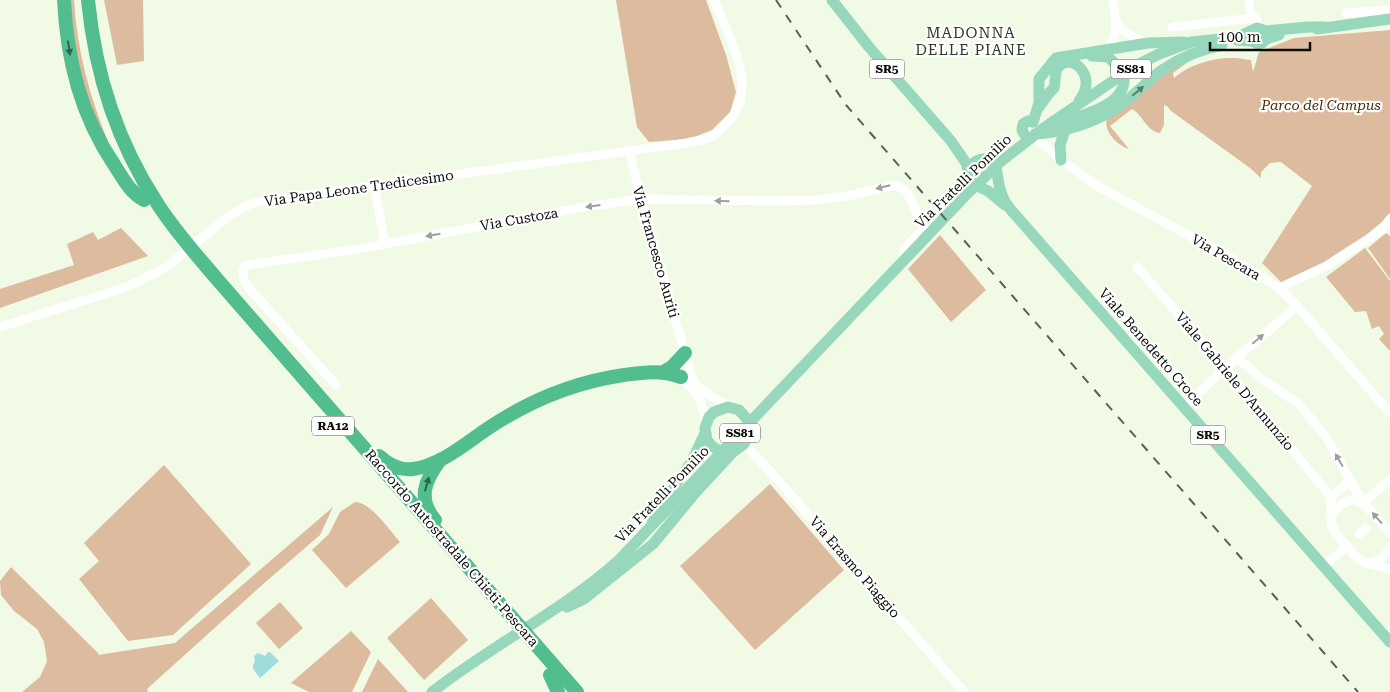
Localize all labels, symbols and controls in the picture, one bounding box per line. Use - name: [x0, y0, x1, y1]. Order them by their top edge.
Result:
- scale bar: [1210, 20, 1310, 52]
- district label: MADONNA DELLE PIANE: [915, 24, 1027, 59]
- text: 100 m: [1218, 28, 1261, 46]
- one-way arrow: [65, 41, 73, 57]
- road number: SR5: [870, 60, 904, 78]
- road number: SS81: [1111, 60, 1151, 78]
- one-way arrow: [1132, 85, 1145, 96]
- park label: Parco del Campus: [1260, 97, 1381, 113]
- street label: Via Fratelli Pomilio: [911, 131, 1015, 231]
- street label: Via Papa Leone Tredicesimo: [263, 167, 455, 209]
- one-way arrow: [876, 183, 891, 191]
- street label: Via Francesco Auriti: [630, 184, 683, 320]
- one-way arrow: [714, 197, 730, 205]
- one-way arrow: [584, 202, 600, 210]
- street label: Via Custoza: [479, 204, 560, 234]
- one-way arrow: [424, 231, 440, 239]
- street label: Via Pescara: [1189, 231, 1264, 283]
- street label: Viale Benedetto Croce: [1096, 285, 1207, 409]
- street label: Viale Gabriele D'Annunzio: [1172, 309, 1298, 453]
- one-way arrow: [1252, 333, 1264, 345]
- road number: RA12: [312, 416, 354, 436]
- road number: SS81: [720, 423, 760, 442]
- road number: SR5: [1190, 426, 1226, 444]
- street label: Via Fratelli Pomilio: [612, 442, 712, 546]
- street label: Raccordo Autostradale Chieti-Pescara: [362, 446, 542, 650]
- one-way arrow: [1334, 454, 1343, 467]
- one-way arrow: [423, 476, 431, 492]
- one-way arrow: [1371, 511, 1382, 524]
- street label: Via Erasmo Piaggio: [807, 513, 903, 621]

